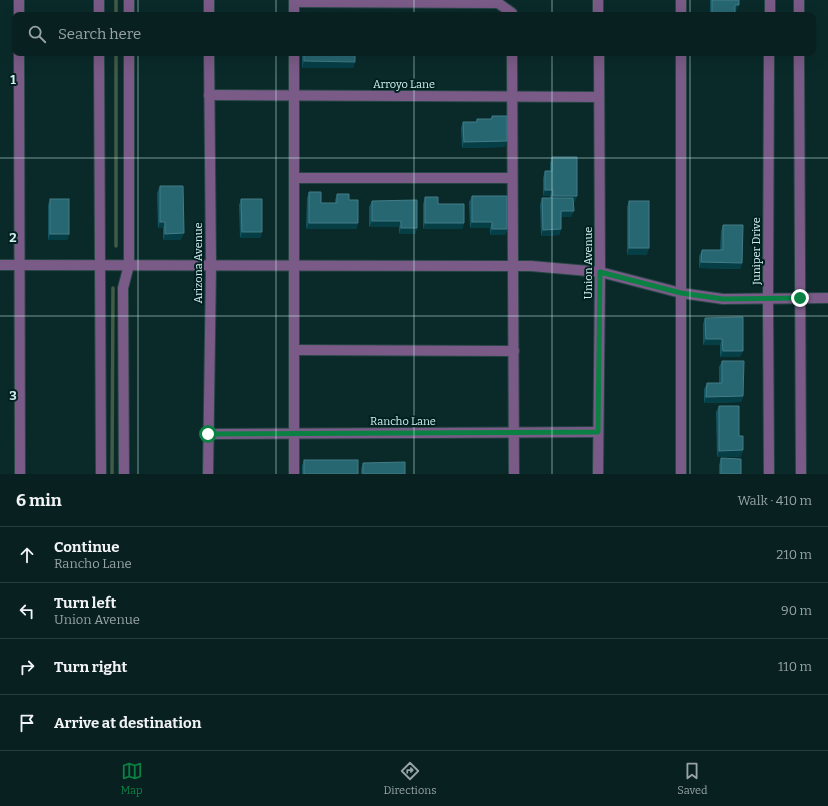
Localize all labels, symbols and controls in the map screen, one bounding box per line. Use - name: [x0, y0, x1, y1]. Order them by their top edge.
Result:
- search box: [12, 12, 816, 56]
- icon: search: [26, 23, 48, 45]
- text: Search here: [58, 25, 141, 43]
- text: 1: [10, 72, 16, 87]
- street label: Arroyo Lane: [373, 78, 435, 91]
- street label: Juniper Drive: [750, 217, 763, 286]
- street label: Arizona Avenue: [192, 222, 205, 304]
- street label: Union Avenue: [582, 227, 595, 299]
- text: 2: [9, 230, 17, 245]
- route end: [791, 289, 809, 307]
- text: 3: [9, 388, 17, 403]
- street label: Rancho Lane: [370, 415, 436, 428]
- route start: [199, 425, 217, 443]
- text: 6 min: [16, 490, 62, 511]
- text: Walk · 410 m: [737, 493, 812, 508]
- text: Continue: [54, 538, 120, 556]
- icon: ahead: [16, 544, 38, 566]
- text: 210 m: [776, 547, 812, 562]
- text: Rancho Lane: [54, 556, 132, 571]
- text: Turn left: [54, 594, 116, 612]
- icon: left: [16, 600, 38, 622]
- text: 90 m: [781, 603, 812, 618]
- text: Union Avenue: [54, 612, 140, 627]
- icon: right: [16, 656, 38, 678]
- text: Turn right: [54, 658, 127, 676]
- text: 110 m: [778, 659, 812, 674]
- icon: arrive: [16, 712, 38, 734]
- text: Arrive at destination: [54, 714, 201, 732]
- tab: Map: [120, 760, 143, 797]
- tab: Directions: [384, 760, 436, 797]
- tab: Saved: [677, 760, 708, 797]

